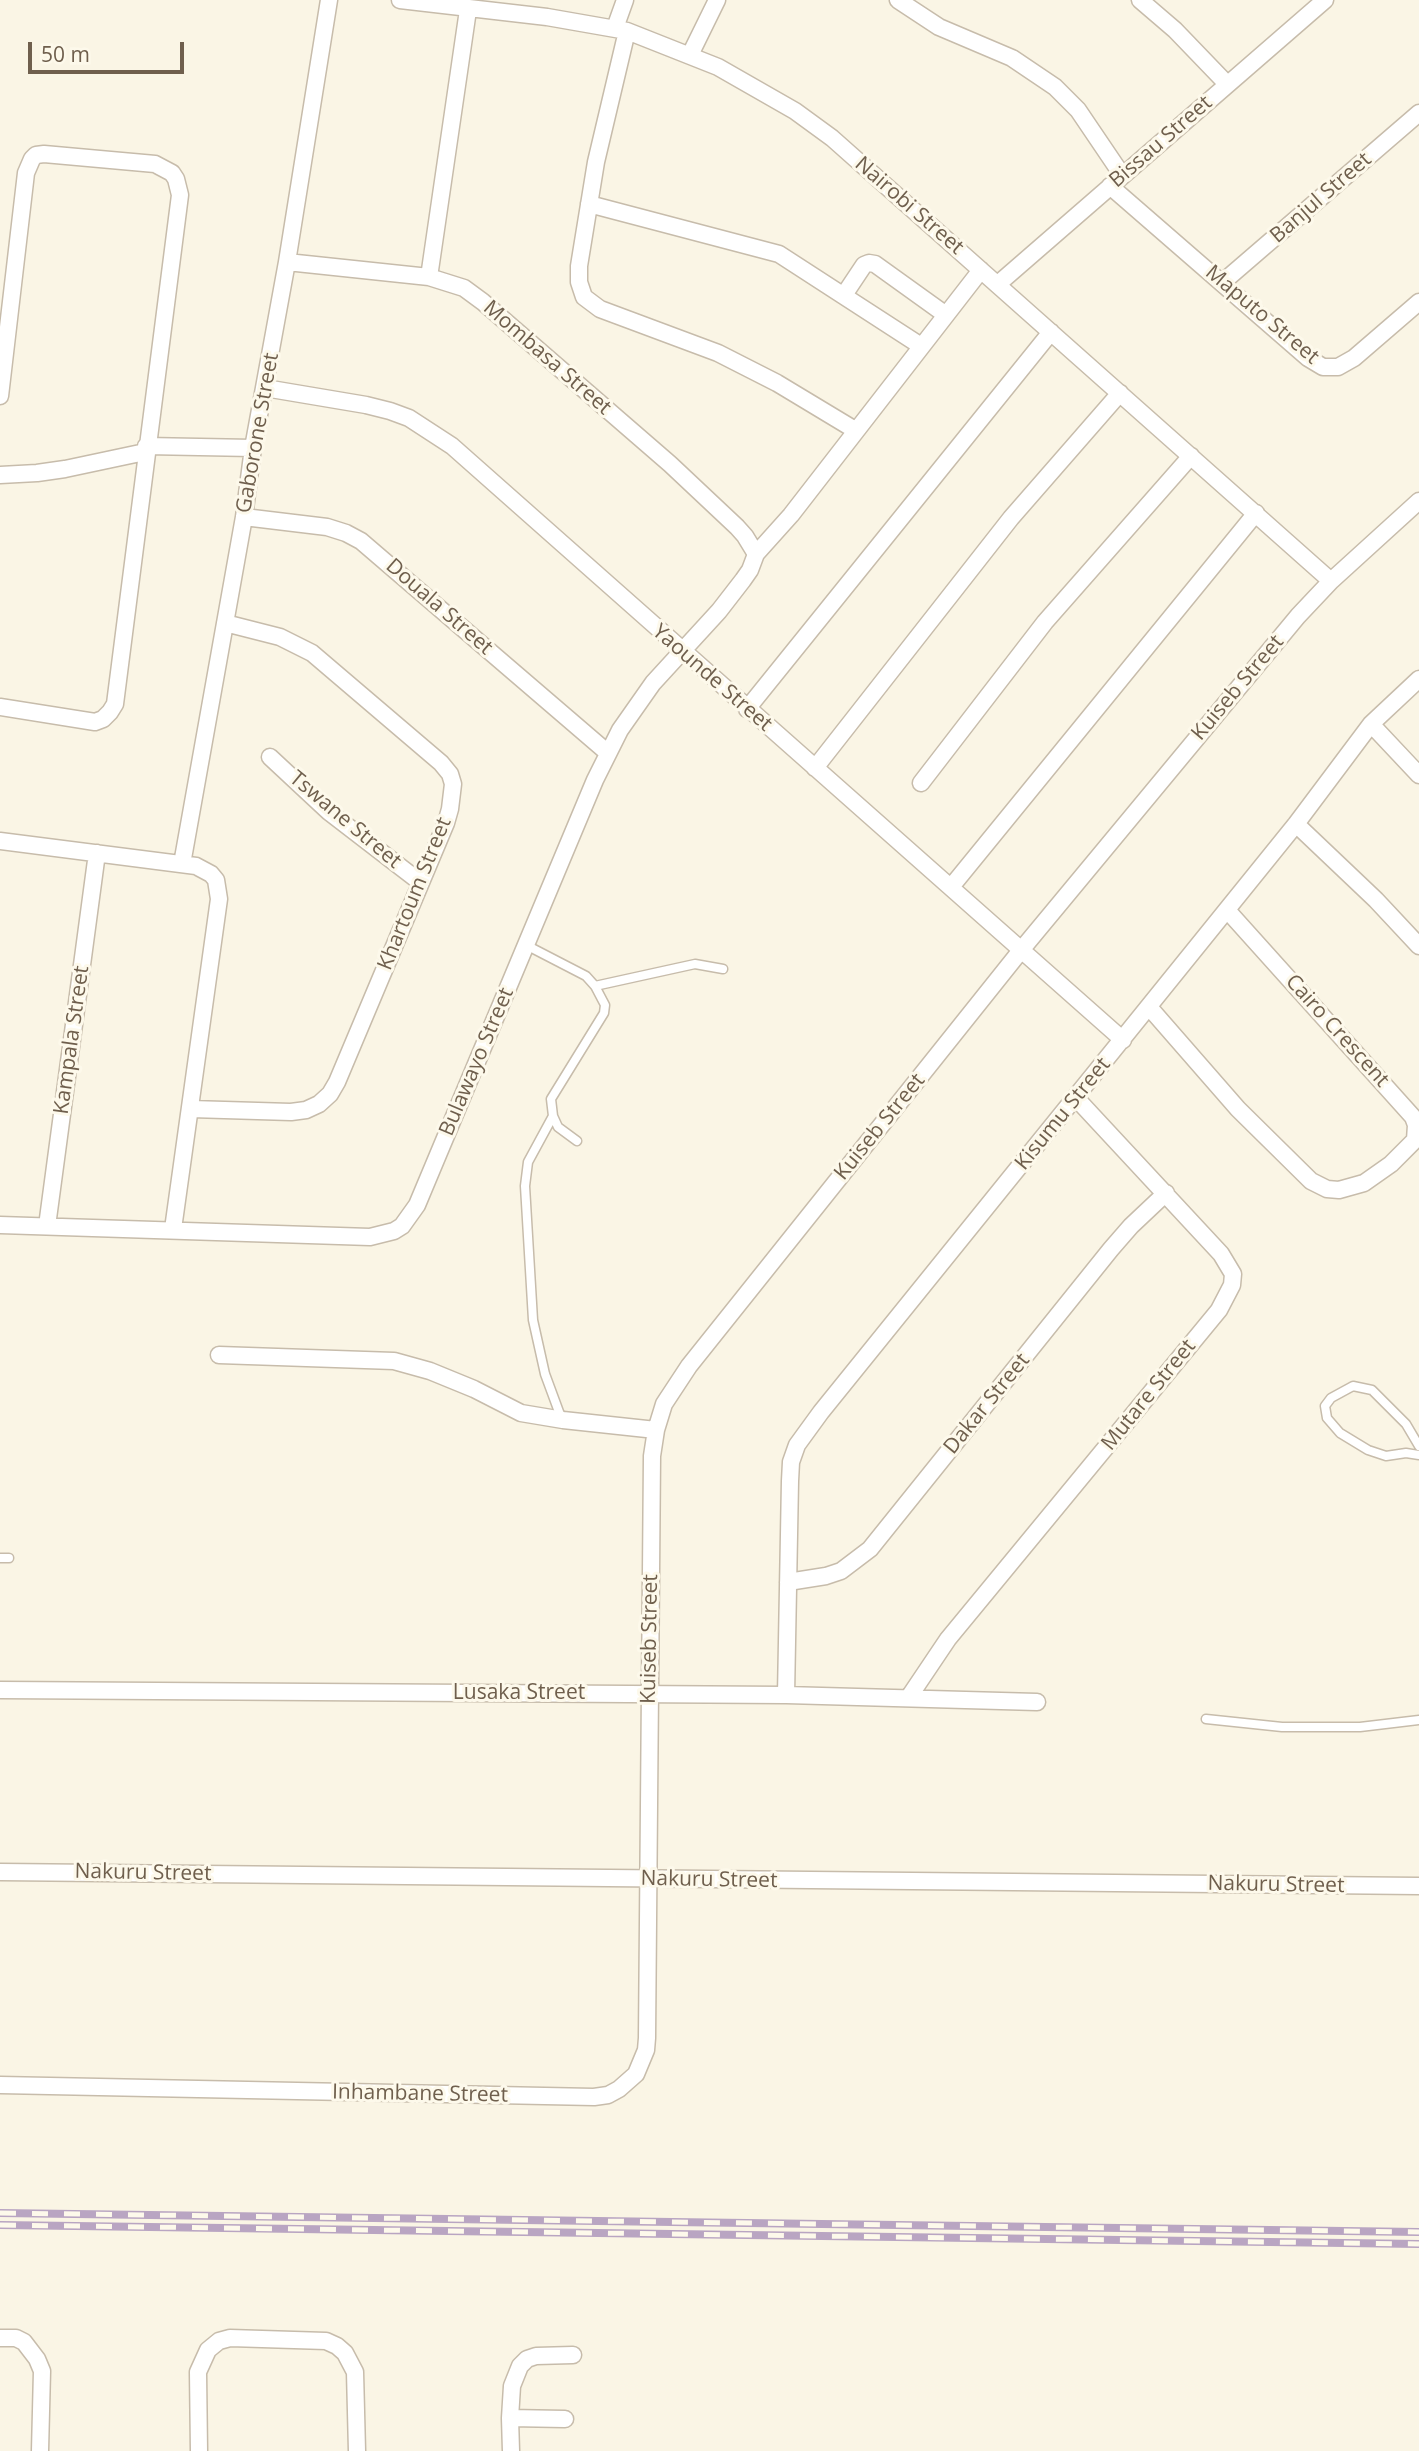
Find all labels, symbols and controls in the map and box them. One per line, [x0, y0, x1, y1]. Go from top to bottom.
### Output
scale bar [32, 28, 187, 72]
text: 50 m [41, 40, 90, 68]
street label: Bissau Street [1105, 91, 1217, 193]
street label: Banjul Street [1265, 147, 1377, 249]
street label: Nairobi Street [849, 152, 969, 260]
street label: Maputo Street [1200, 260, 1324, 370]
street label: Mombasa Street [478, 296, 616, 420]
street label: Gaborone Street [231, 351, 285, 515]
street label: Douala Street [380, 554, 498, 660]
street label: Yaounde Street [647, 619, 777, 737]
street label: Kuiseb Street [1187, 630, 1289, 746]
street label: Tswane Street [284, 766, 406, 874]
street label: Khartoum Street [373, 814, 457, 974]
street label: Kampala Street [49, 964, 95, 1116]
street label: Cairo Crescent [1280, 970, 1394, 1092]
street label: Bulawayo Street [434, 984, 520, 1140]
street label: Kisumu Street [1010, 1053, 1116, 1175]
street label: Kuiseb Street [829, 1069, 931, 1185]
street label: Mutare Street [1097, 1334, 1201, 1456]
street label: Dakar Street [939, 1349, 1035, 1459]
street label: Kuiseb Street [636, 1574, 664, 1704]
street label: Lusaka Street [453, 1680, 585, 1706]
street label: Nakuru Street [74, 1859, 212, 1887]
street label: Nakuru Street [640, 1866, 778, 1894]
street label: Nakuru Street [1207, 1871, 1345, 1899]
street label: Inhambane Street [332, 2080, 508, 2108]

